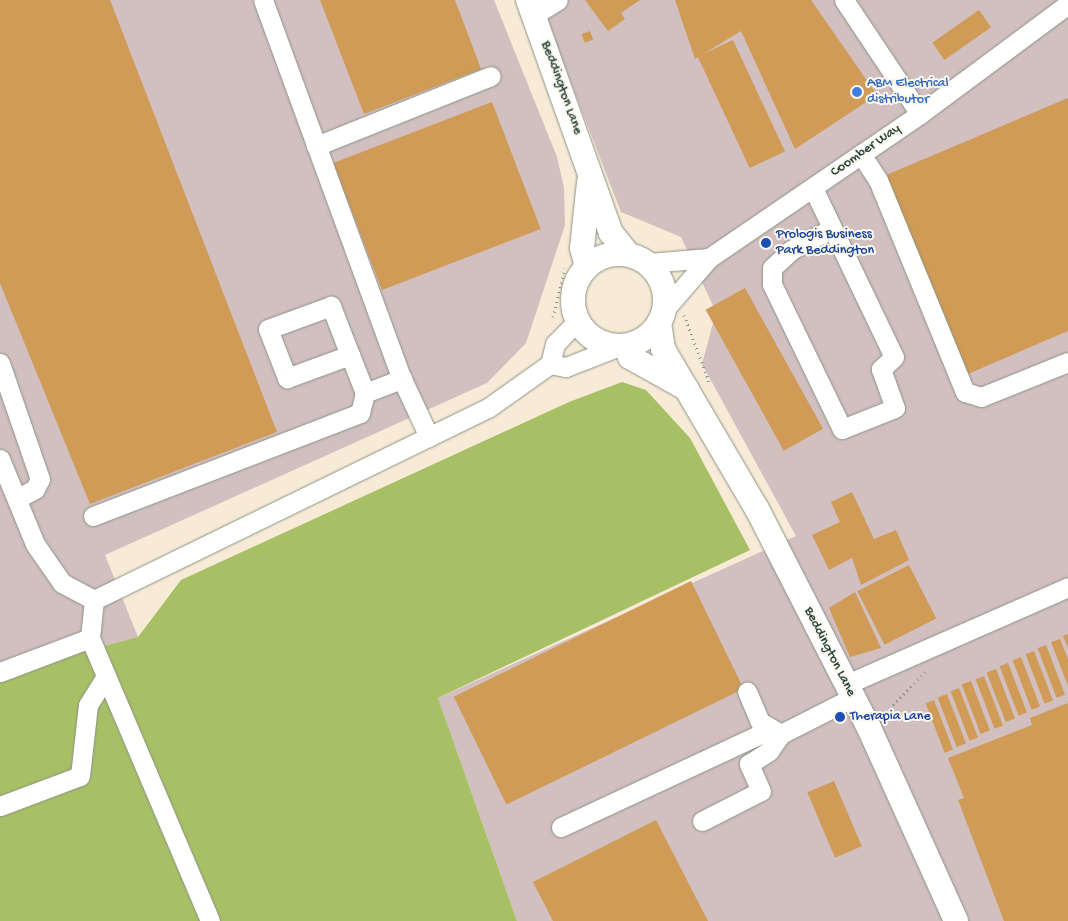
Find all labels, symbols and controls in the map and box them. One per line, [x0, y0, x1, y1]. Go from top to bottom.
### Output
street label: Beddington Lane [536, 39, 586, 137]
place label: ABM Electrical distributor [867, 76, 949, 108]
marker: ABM Electrical distributor [851, 86, 863, 98]
street label: Coomber Way [828, 121, 904, 181]
place label: Prologis Business Park Beddington [776, 227, 874, 260]
marker: Prologis Business Park Beddington [760, 237, 772, 249]
street label: Beddington Lane [799, 604, 859, 700]
place label: Therapia Lane [850, 709, 931, 725]
marker: Therapia Lane [834, 711, 846, 723]

